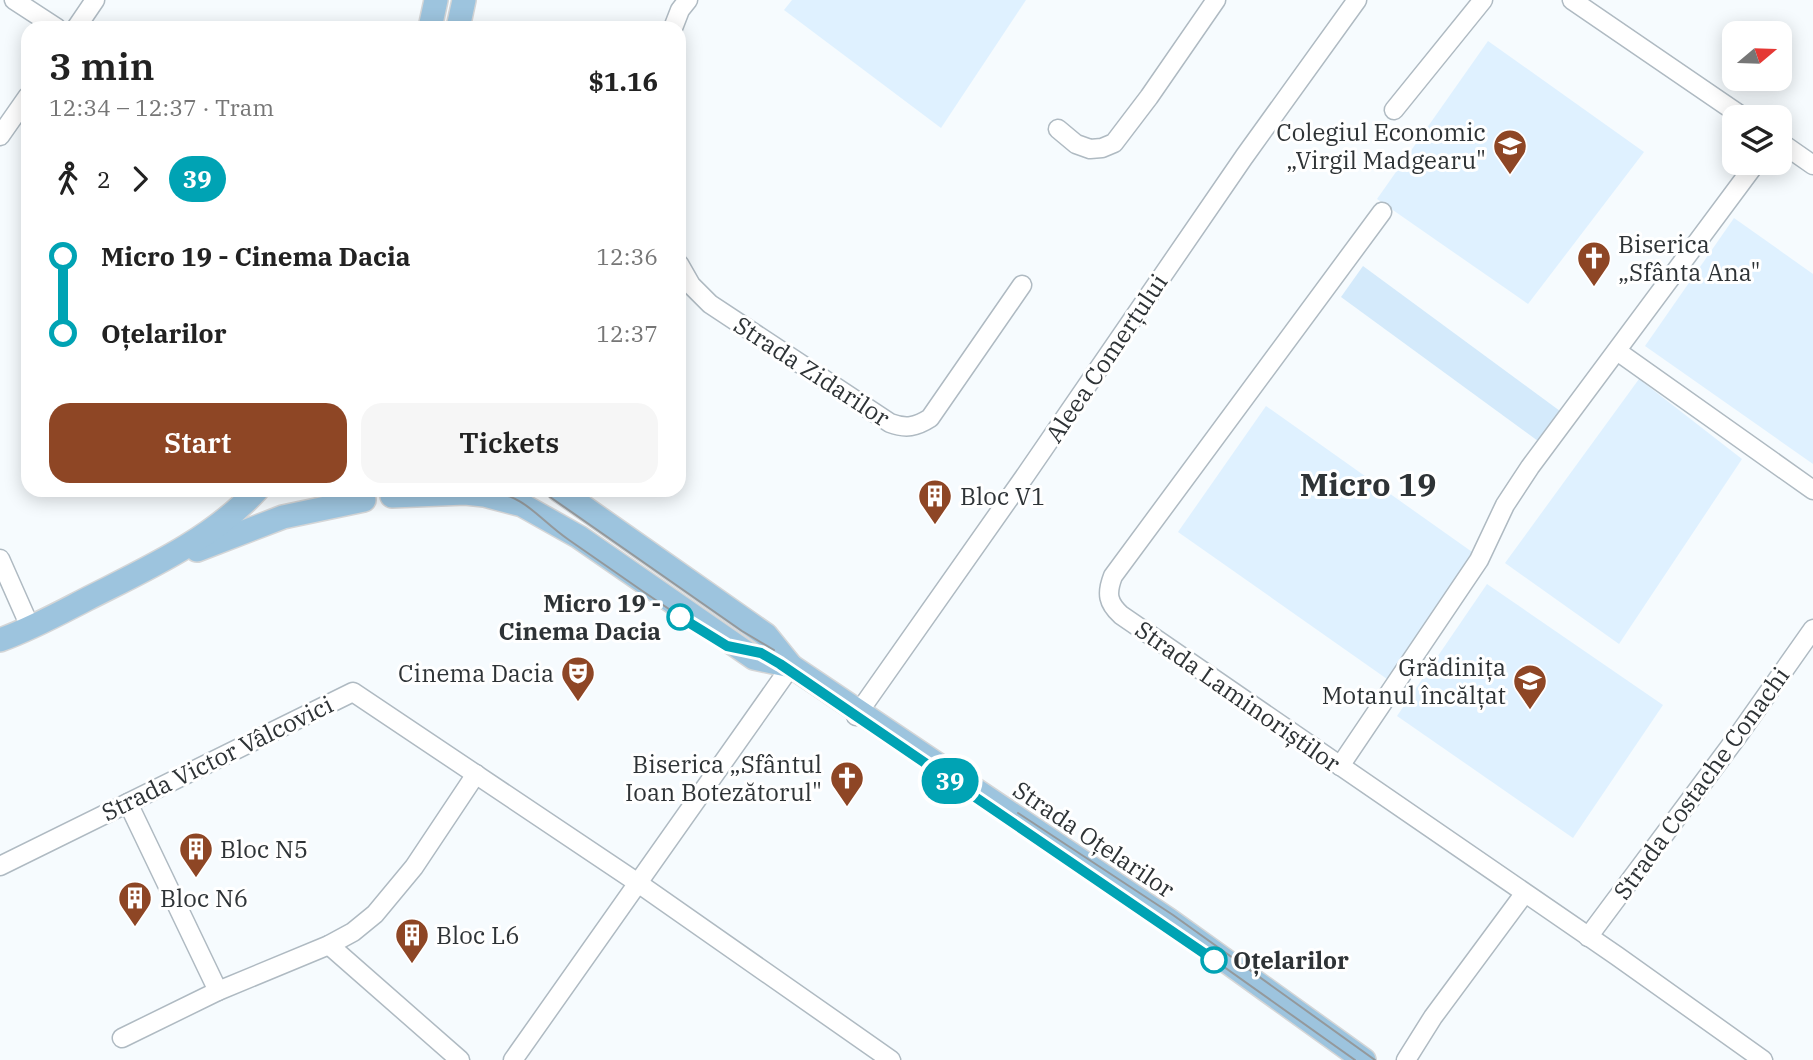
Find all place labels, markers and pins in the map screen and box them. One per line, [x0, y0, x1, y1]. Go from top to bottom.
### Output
place label: Colegiul Economic „Virgil Madgearu" [1276, 116, 1486, 176]
school or university icon: Colegiul Economic „Virgil Madgearu" [1491, 127, 1529, 176]
place label: Biserica „Sfânta Ana" [1618, 228, 1761, 288]
church icon: Biserica „Sfânta Ana" [1575, 239, 1613, 288]
building icon: Bloc V1 [916, 477, 954, 526]
place label: Bloc V1 [960, 480, 1045, 512]
place label: Micro 19 - Cinema Dacia [499, 587, 661, 647]
marker: Micro 19 - Cinema Dacia [667, 604, 693, 630]
place label: Grădinița Motanul încălțat [1322, 651, 1506, 711]
theatre icon: Cinema Dacia [559, 654, 597, 703]
place label: Cinema Dacia [398, 657, 554, 689]
school or university icon: Grădinița Motanul încălțat [1511, 662, 1549, 711]
place label: Biserica „Sfântul Ioan Botezătorul" [625, 748, 822, 808]
church icon: Biserica „Sfântul Ioan Botezătorul" [828, 759, 866, 808]
building icon: Bloc N5 [177, 830, 215, 879]
place label: Bloc N5 [220, 833, 308, 865]
building icon: Bloc N6 [116, 879, 154, 928]
place label: Bloc N6 [160, 882, 248, 914]
building icon: Bloc L6 [393, 916, 431, 965]
place label: Bloc L6 [436, 919, 520, 951]
place label: Oțelarilor [1233, 944, 1349, 977]
marker: Oțelarilor [1201, 947, 1227, 973]

